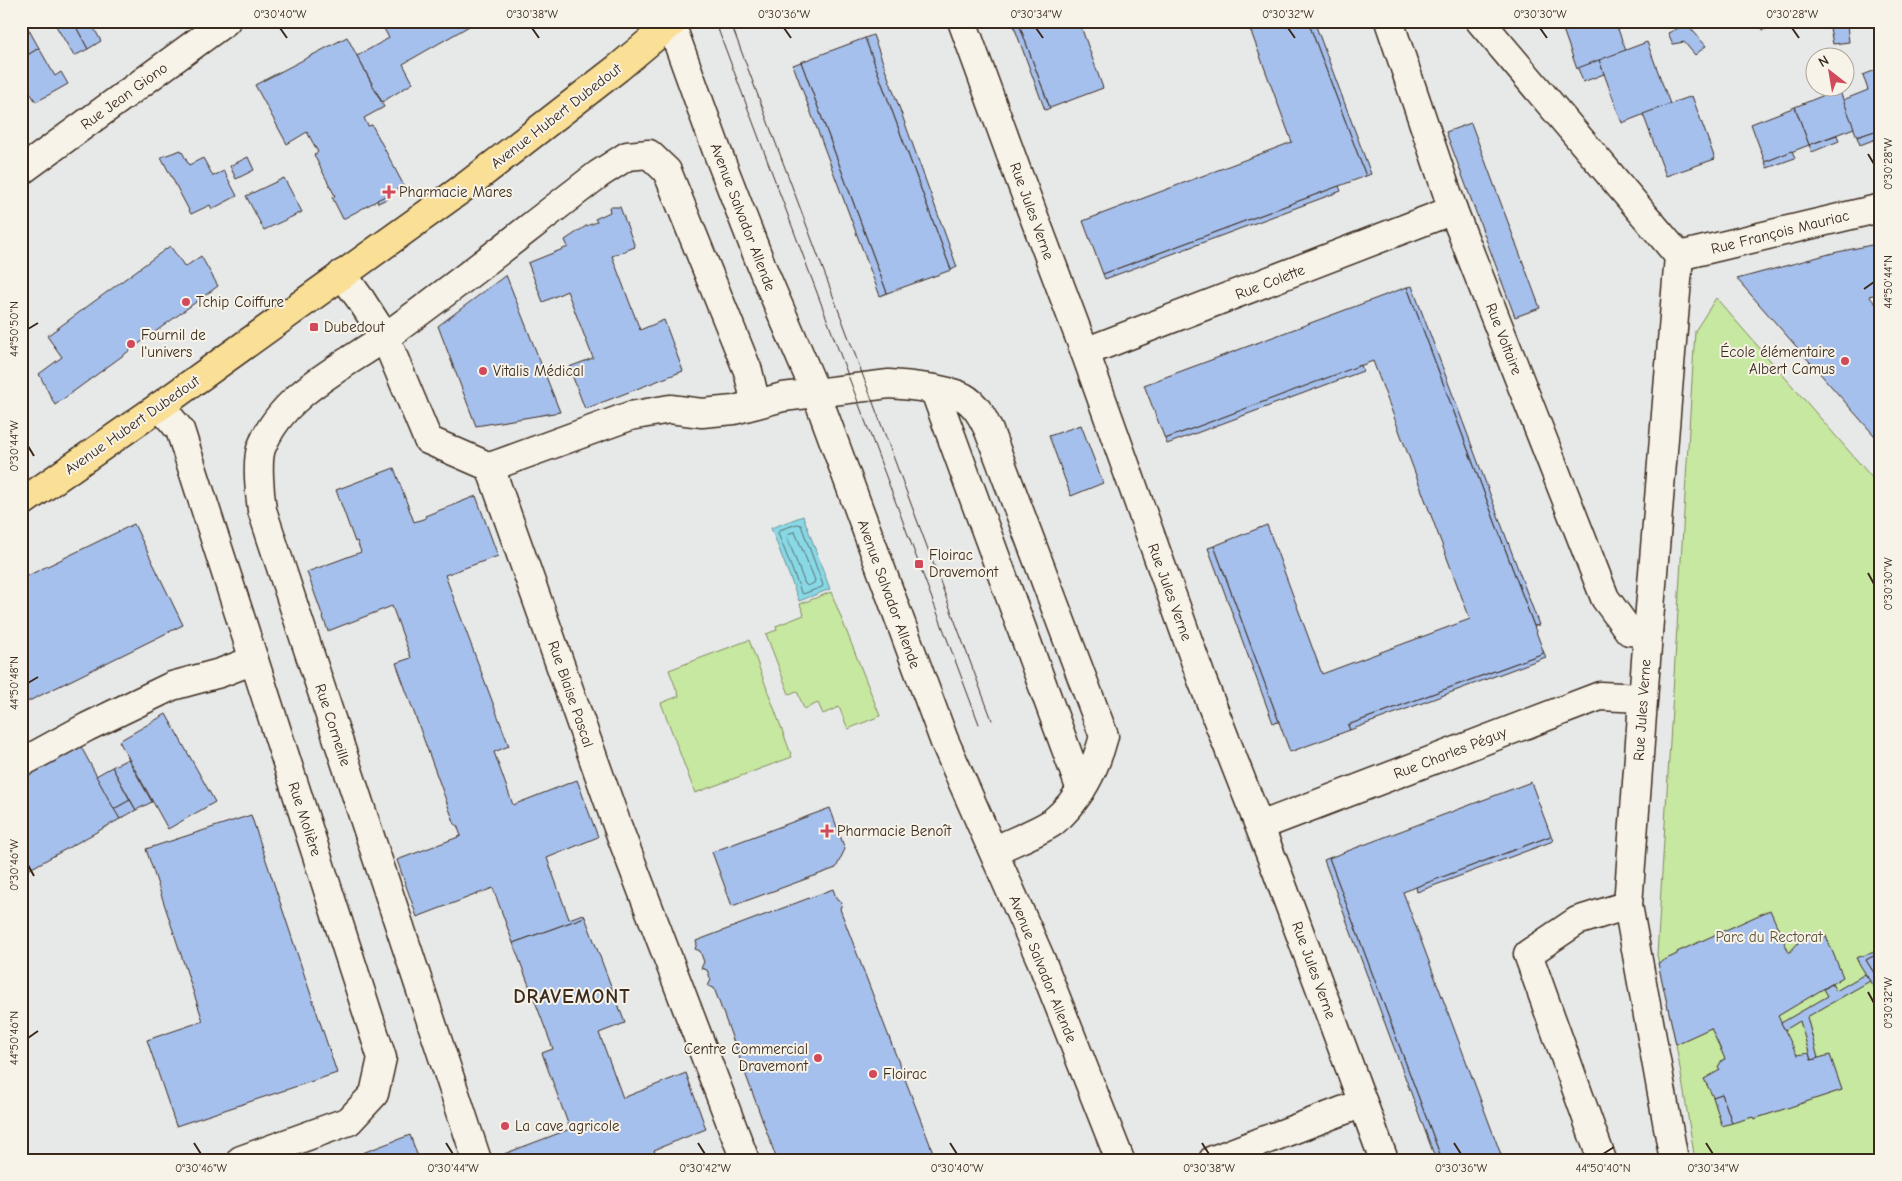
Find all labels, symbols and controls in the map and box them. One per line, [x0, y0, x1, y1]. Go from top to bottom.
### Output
text: 0°30'40"W [254, 7, 307, 21]
text: 0°30'38"W [506, 7, 559, 21]
text: 0°30'36"W [758, 7, 811, 21]
text: 0°30'34"W [1010, 7, 1062, 21]
text: 0°30'32"W [1262, 7, 1315, 21]
text: 0°30'30"W [1513, 7, 1567, 21]
text: 0°30'28"W [1766, 7, 1819, 21]
north arrow [1804, 48, 1854, 98]
text: N [1815, 52, 1832, 71]
street label: Rue Jean Giono [77, 58, 171, 134]
street label: Avenue Hubert Dubedout [487, 59, 625, 172]
text: 0°30'28"W [1881, 137, 1895, 190]
street label: Avenue Salvador Allende [706, 140, 780, 294]
street label: Rue Jules Verne [1006, 160, 1058, 263]
place label: Pharmacie Mares [399, 183, 512, 201]
marker: Pharmacie Mares [383, 186, 395, 198]
street label: Rue François Mauriac [1709, 206, 1851, 258]
text: 44°50'44"N [1881, 255, 1895, 309]
street label: Rue Colette [1233, 260, 1308, 303]
place label: Tchip Coiffure [196, 293, 285, 311]
marker: Tchip Coiffure [180, 296, 192, 308]
street label: Rue Voltaire [1482, 300, 1526, 378]
text: 44°50'50"N [7, 301, 21, 357]
place label: Dubedout [324, 318, 385, 336]
marker: Dubedout [308, 321, 320, 333]
place label: Fournil de l'univers [141, 326, 206, 361]
marker: Fournil de l'univers [125, 338, 137, 350]
place label: École élémentaire Albert Camus [1720, 342, 1835, 378]
marker: École élémentaire Albert Camus [1839, 355, 1851, 367]
place label: Vitalis Médical [493, 362, 584, 380]
marker: Vitalis Médical [477, 365, 489, 377]
street label: Avenue Hubert Dubedout [61, 371, 203, 478]
text: 0°30'44"W [7, 420, 21, 472]
street label: Avenue Salvador Allende [854, 517, 924, 671]
street label: Rue Jules Verne [1144, 541, 1196, 644]
place label: Floirac Dravemont [929, 546, 999, 581]
text: 0°30'30"W [1881, 557, 1895, 611]
marker: Floirac Dravemont [913, 558, 925, 570]
street label: Rue Blaise Pascal [544, 638, 598, 750]
text: 44°50'48"N [7, 656, 21, 710]
street label: Rue Jules Verne [1629, 658, 1655, 762]
street label: Rue Corneille [311, 682, 355, 769]
street label: Rue Charles Péguy [1391, 723, 1509, 783]
street label: Rue Molière [285, 780, 326, 859]
place label: Pharmacie Benoît [837, 822, 952, 840]
marker: Pharmacie Benoît [821, 825, 833, 837]
text: 0°30'46"W [7, 838, 21, 891]
street label: Avenue Salvador Allende [1005, 893, 1081, 1046]
street label: Rue Jules Verne [1288, 919, 1340, 1022]
park label: Parc du Rectorat [1716, 928, 1823, 946]
text: 0°30'32"W [1881, 976, 1895, 1029]
district label: DRAVEMONT [513, 985, 631, 1008]
text: 44°50'46"N [7, 1011, 21, 1065]
place label: Centre Commercial Dravemont [684, 1040, 809, 1075]
marker: Centre Commercial Dravemont [812, 1052, 824, 1064]
place label: Floirac [883, 1065, 927, 1083]
marker: Floirac [867, 1068, 879, 1080]
place label: La cave agricole [515, 1117, 620, 1135]
marker: La cave agricole [499, 1120, 511, 1132]
text: 0°30'46"W [175, 1161, 228, 1175]
text: 0°30'44"W [427, 1161, 479, 1175]
text: 0°30'42"W [679, 1161, 731, 1175]
text: 0°30'40"W [931, 1161, 984, 1175]
text: 0°30'38"W [1183, 1161, 1236, 1175]
text: 0°30'36"W [1435, 1161, 1488, 1175]
text: 44°50'40"N [1575, 1161, 1631, 1175]
text: 0°30'34"W [1687, 1161, 1739, 1175]

